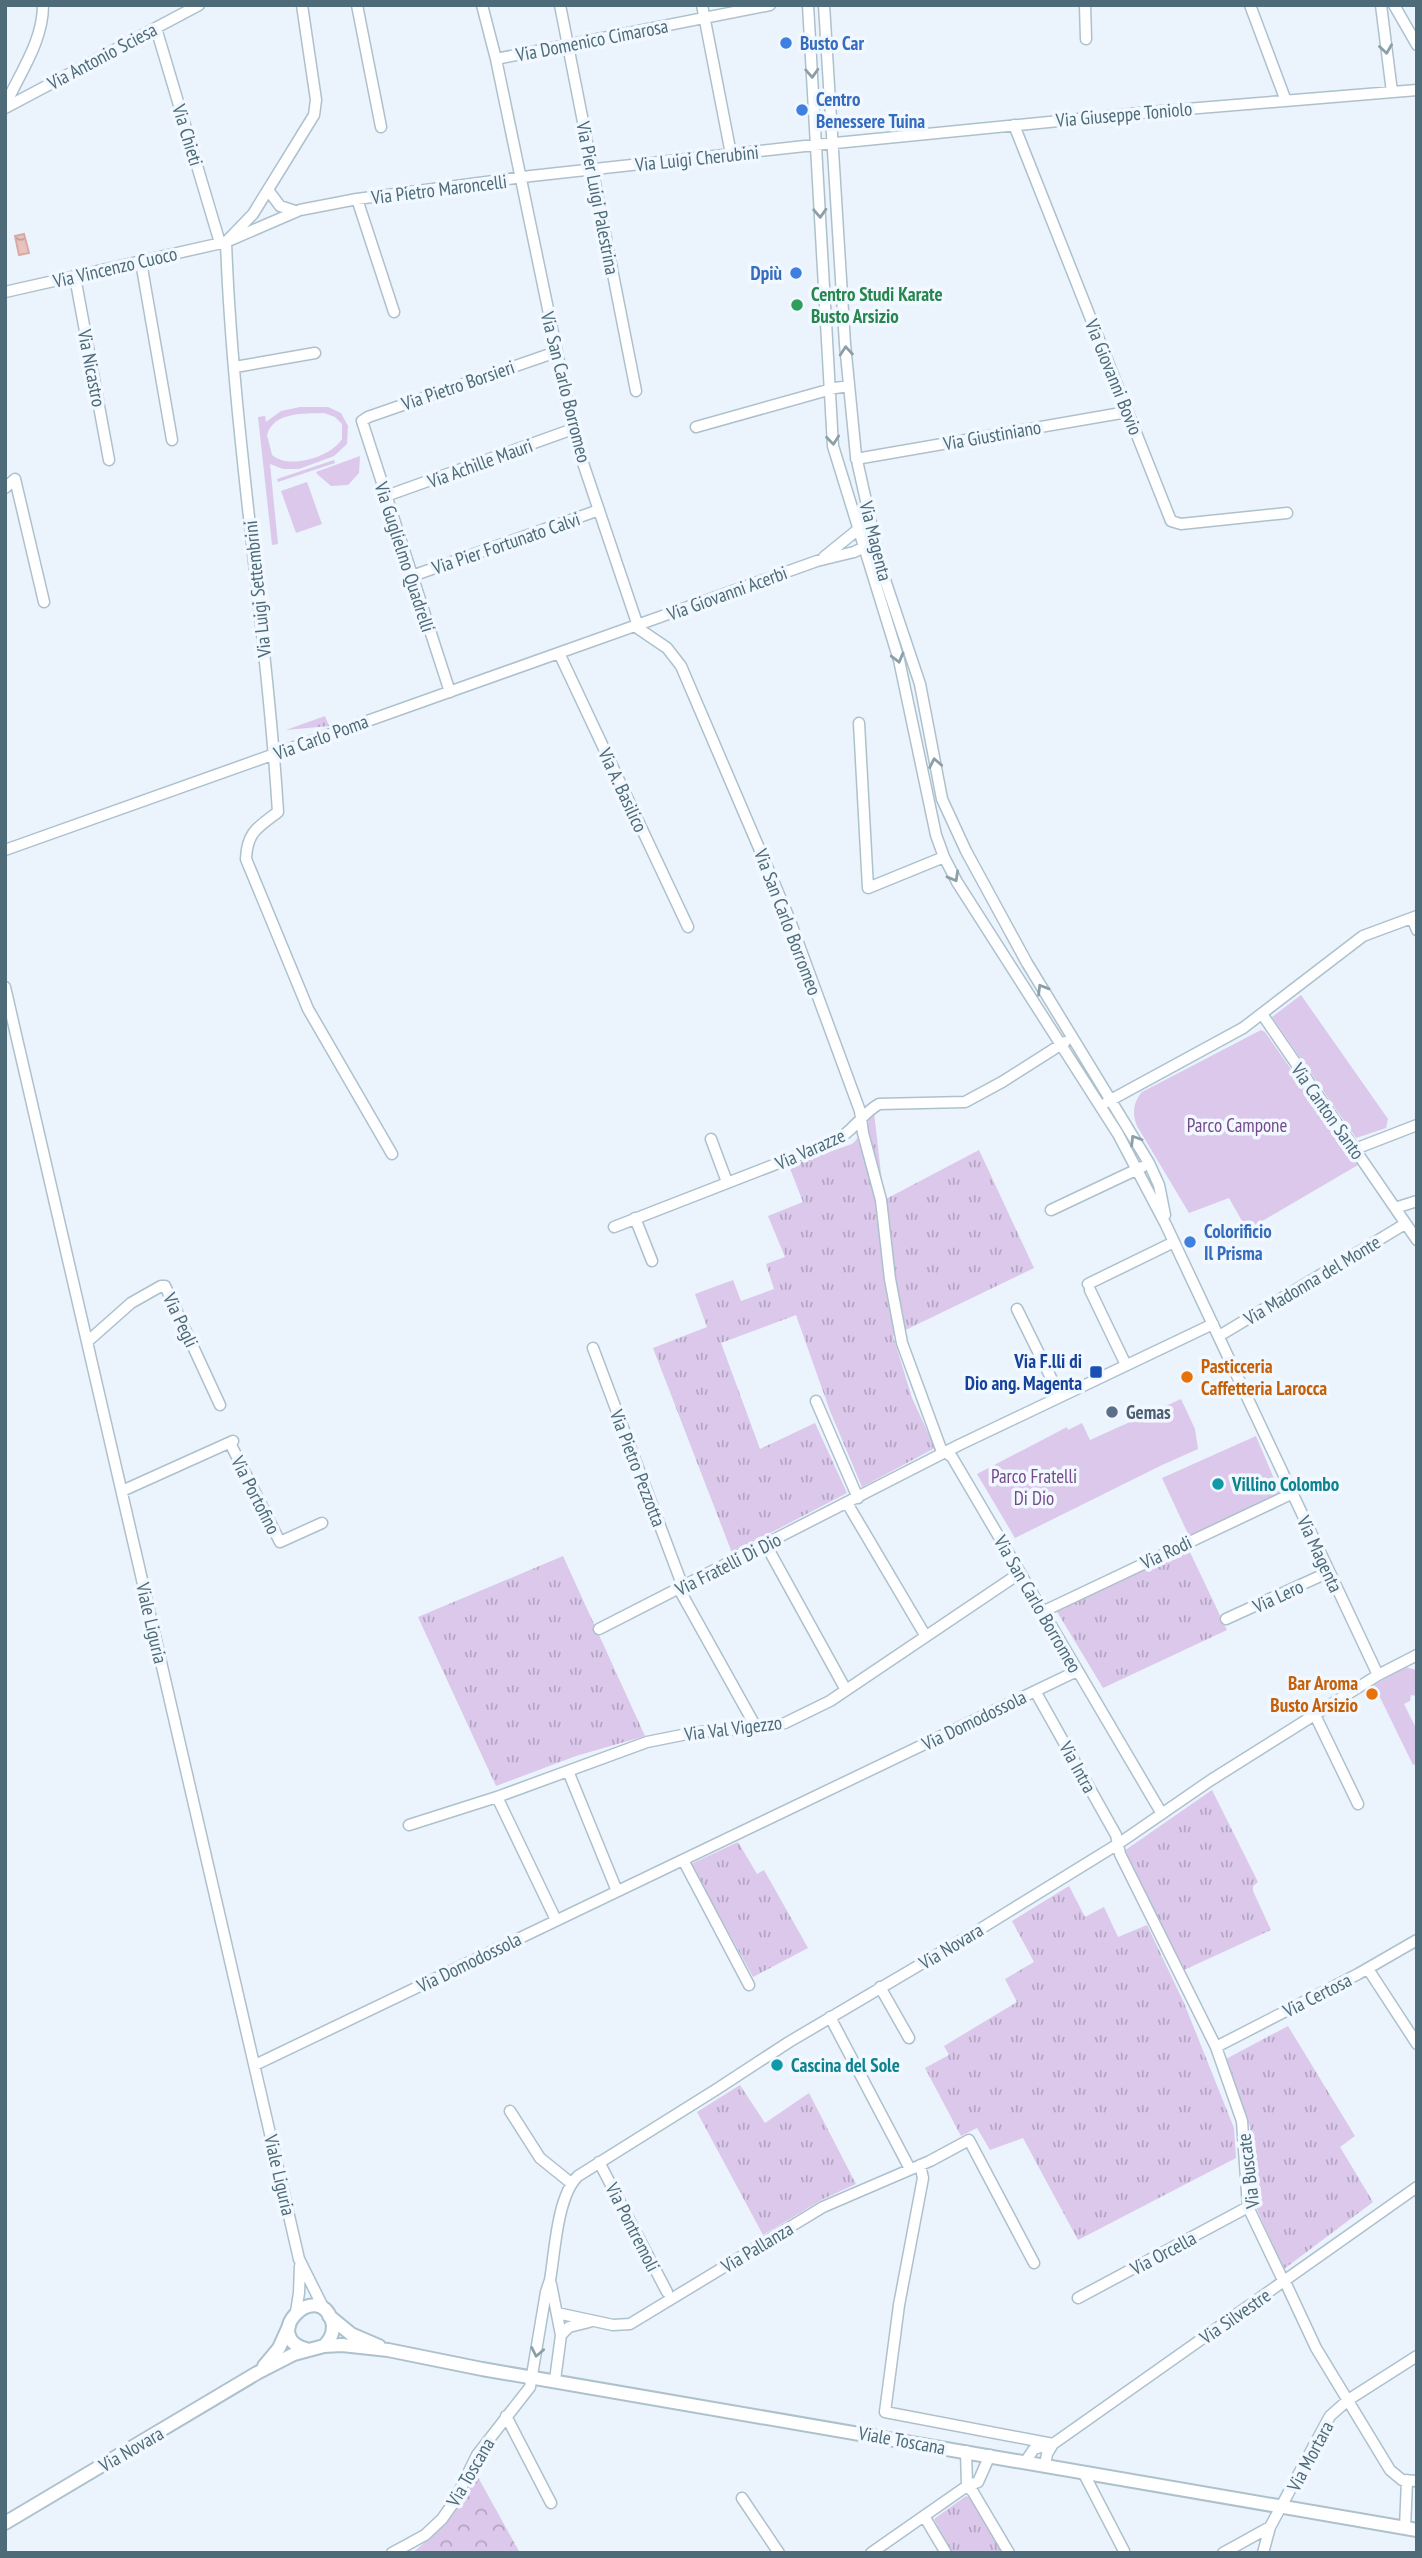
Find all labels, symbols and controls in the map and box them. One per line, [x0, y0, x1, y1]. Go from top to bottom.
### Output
street label: Via Domenico Cimarosa [513, 13, 670, 67]
street label: Via Antonio Sciesa [42, 17, 161, 95]
place label: Busto Car [800, 31, 864, 55]
marker: Busto Car [778, 35, 794, 51]
one-way arrow [1379, 43, 1394, 55]
one-way arrow [804, 68, 819, 79]
place label: Centro Benessere Tuina [816, 87, 925, 133]
street label: Via Giuseppe Toniolo [1054, 96, 1193, 132]
street label: Via Chieti [167, 100, 209, 169]
marker: Centro Benessere Tuina [794, 102, 810, 118]
street label: Via Pier Luigi Palestrina [571, 118, 625, 277]
street label: Via Luigi Cherubini [633, 140, 760, 177]
street label: Via Pietro Maroncelli [369, 169, 508, 209]
one-way arrow [812, 208, 827, 219]
street label: Via Vincenzo Cuoco [50, 241, 179, 293]
place label: Dpiù [751, 261, 782, 285]
marker: Dpiù [788, 265, 804, 281]
place label: Centro Studi Karate Busto Arsizio [811, 282, 943, 328]
marker: Centro Studi Karate Busto Arsizio [789, 297, 805, 313]
street label: Via San Carlo Borromeo [535, 308, 596, 465]
street label: Via Giovanni Bovio [1080, 315, 1148, 438]
street label: Via Nicastro [73, 326, 111, 409]
one-way arrow [839, 345, 854, 356]
street label: Via Pietro Borsieri [397, 354, 518, 416]
street label: Via Giustiniano [940, 415, 1043, 456]
street label: Via Achille Mauri [423, 433, 536, 493]
one-way arrow [825, 435, 840, 446]
street label: Via Guglielmo Quadrelli [369, 478, 441, 635]
street label: Via Magenta [854, 498, 897, 583]
street label: Via Pier Fortunato Calvi [428, 506, 583, 580]
street label: Via Luigi Settembrini [238, 519, 276, 660]
street label: Via Giovanni Acerbi [663, 560, 790, 626]
one-way arrow [890, 652, 904, 664]
street label: Via Carlo Poma [270, 709, 371, 765]
street label: Via A. Basilico [593, 743, 653, 836]
one-way arrow [929, 757, 944, 769]
street label: Via San Carlo Borromeo [749, 845, 827, 998]
one-way arrow [946, 870, 959, 883]
one-way arrow [1038, 984, 1051, 997]
street label: Via Canton Santo [1285, 1057, 1370, 1164]
park label: Parco Campone [1187, 1113, 1287, 1137]
street label: Via Varazze [770, 1123, 849, 1175]
one-way arrow [1130, 1134, 1143, 1147]
place label: Colorificio Il Prisma [1204, 1219, 1272, 1265]
street label: Via Madonna del Monte [1238, 1230, 1385, 1331]
marker: Colorificio Il Prisma [1182, 1234, 1198, 1250]
street label: Via Pegli [158, 1288, 204, 1351]
place label: Via F.lli di Dio ang. Magenta [965, 1349, 1082, 1395]
place label: Pasticceria Caffetteria Larocca [1201, 1354, 1327, 1400]
marker: Via F.lli di Dio ang. Magenta [1088, 1364, 1104, 1380]
marker: Pasticceria Caffetteria Larocca [1179, 1369, 1195, 1385]
place label: Gemas [1126, 1400, 1171, 1424]
marker: Gemas [1104, 1404, 1120, 1420]
street label: Via Pietro Pezzotta [604, 1405, 671, 1530]
street label: Via Portofino [226, 1451, 286, 1538]
park label: Parco Fratelli Di Dio [991, 1464, 1077, 1510]
place label: Villino Colombo [1231, 1472, 1339, 1496]
marker: Villino Colombo [1210, 1476, 1226, 1492]
street label: Via Magenta [1291, 1511, 1348, 1596]
street label: Via Fratelli Di Dio [670, 1527, 785, 1601]
street label: Via San Carlo Borromeo [988, 1530, 1087, 1677]
street label: Via Rodi [1136, 1530, 1195, 1575]
street label: Via Lero [1248, 1574, 1307, 1618]
street label: Viale Liguria [131, 1579, 173, 1666]
place label: Bar Aroma Busto Arsizio [1270, 1671, 1358, 1717]
street label: Via Domodossola [917, 1684, 1030, 1756]
marker: Bar Aroma Busto Arsizio [1364, 1686, 1380, 1702]
street label: Via Val Vigezzo [682, 1710, 783, 1746]
street label: Via Intra [1054, 1736, 1102, 1797]
street label: Via Novara [914, 1918, 987, 1975]
street label: Via Domodossola [412, 1926, 525, 1998]
street label: Via Certosa [1278, 1968, 1355, 2023]
place label: Cascina del Sole [791, 2053, 900, 2077]
marker: Cascina del Sole [769, 2057, 785, 2073]
street label: Viale Liguria [259, 2131, 301, 2218]
street label: Via Buscate [1231, 2132, 1265, 2211]
street label: Via Pontremoli [600, 2178, 666, 2275]
street label: Via Pallanza [716, 2216, 797, 2278]
street label: Via Orcella [1125, 2226, 1200, 2281]
street label: Via Silvestre [1194, 2283, 1275, 2350]
one-way arrow [530, 2346, 545, 2358]
street label: Via Mortara [1281, 2417, 1338, 2496]
street label: Viale Toscana [856, 2420, 947, 2459]
street label: Via Novara [94, 2421, 168, 2478]
street label: Via Toscana [440, 2433, 499, 2512]

